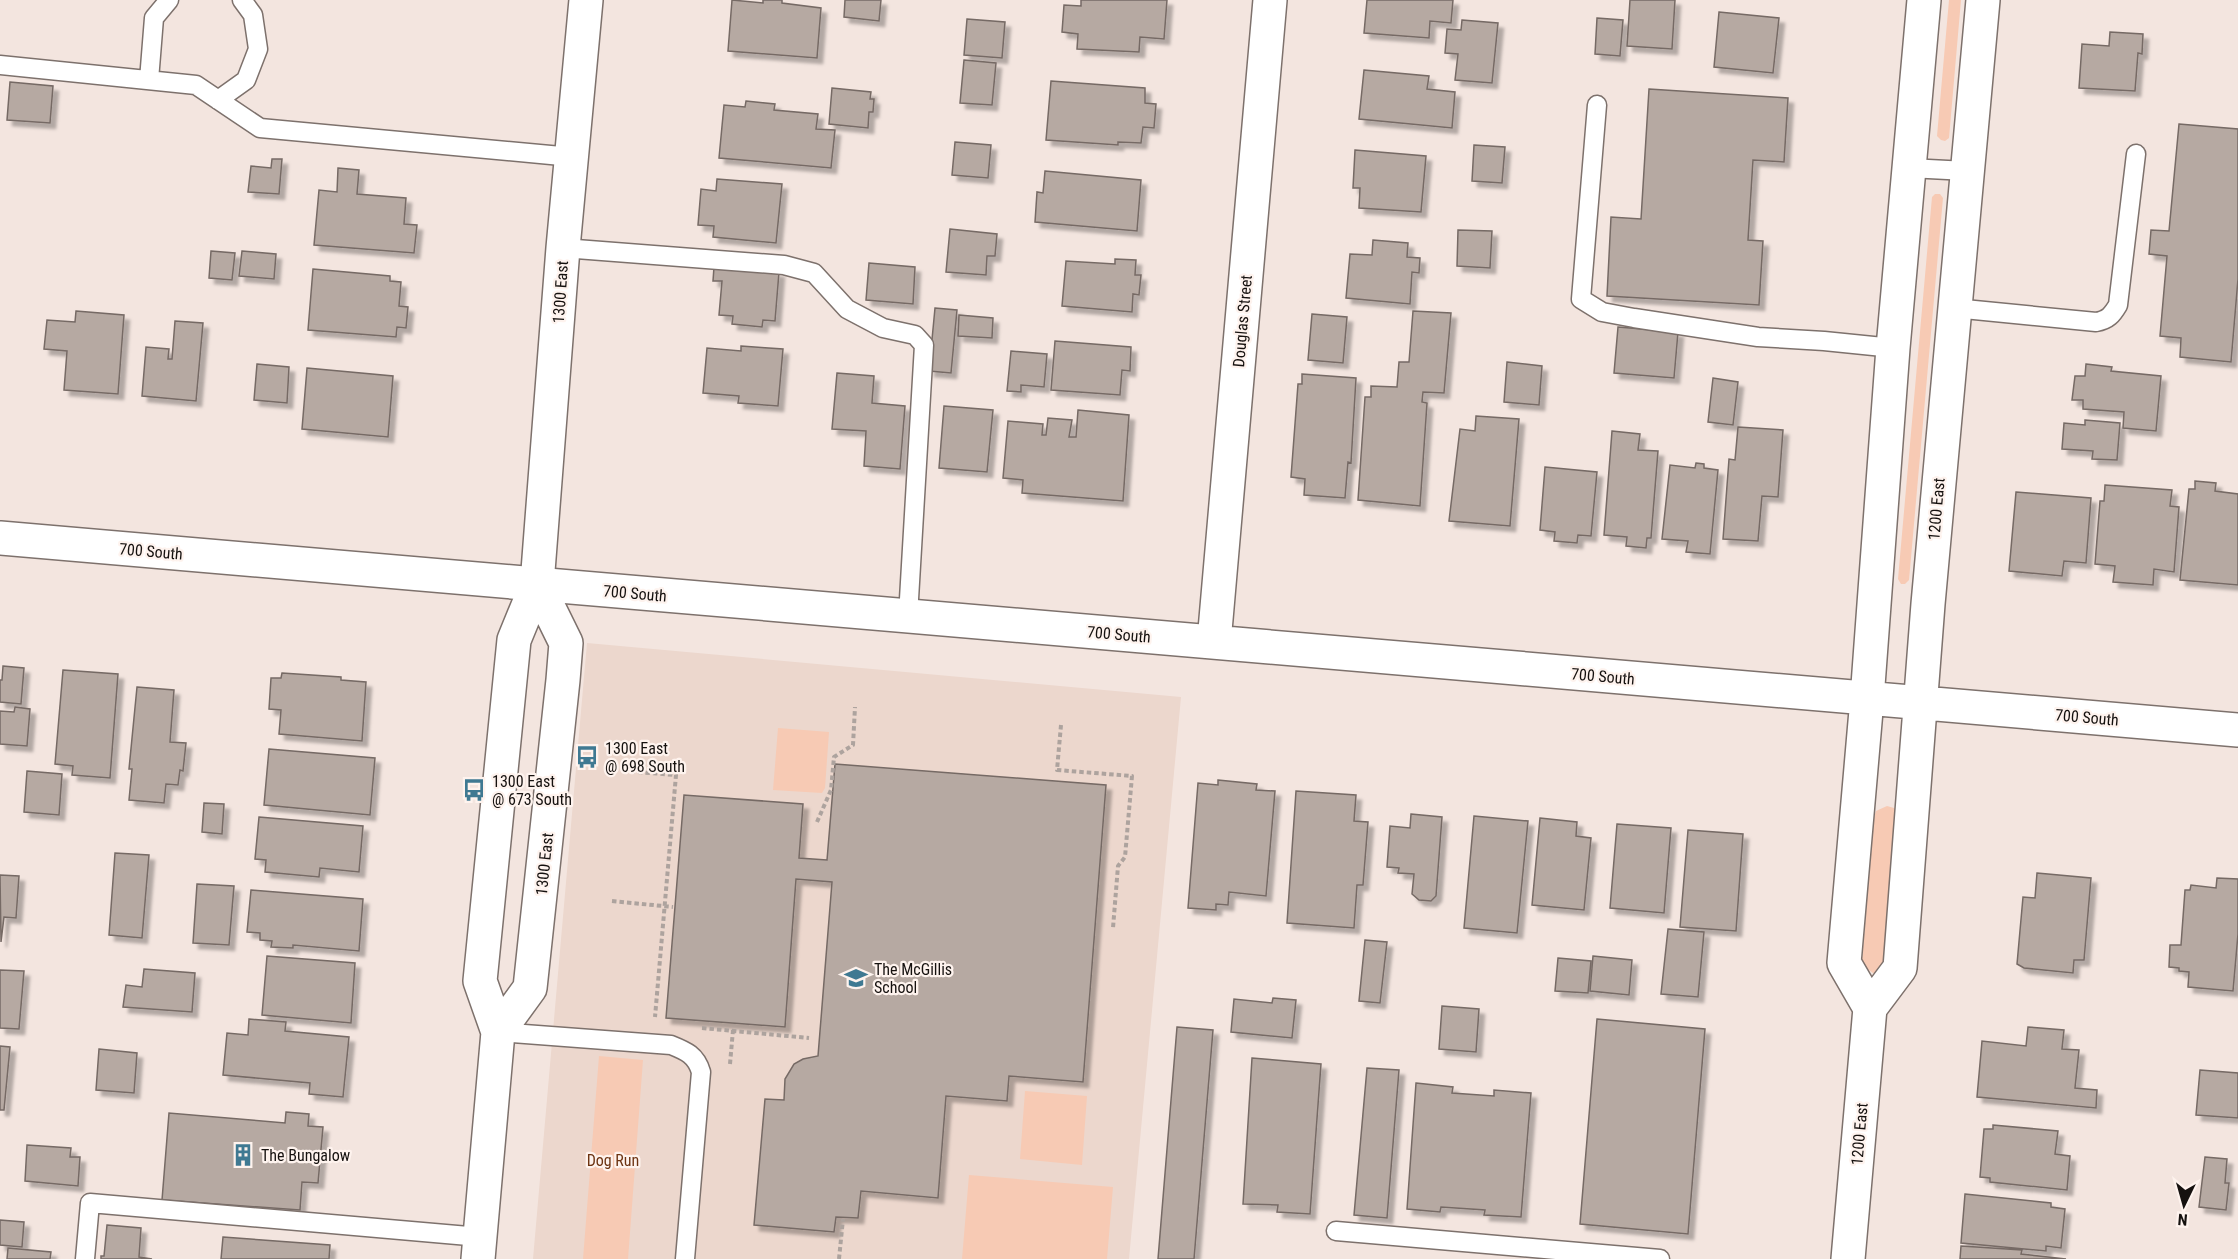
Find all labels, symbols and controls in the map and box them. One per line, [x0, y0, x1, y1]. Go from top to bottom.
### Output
street label: 1300 East [549, 260, 572, 324]
street label: Douglas Street [1229, 274, 1256, 368]
street label: 1200 East [1924, 477, 1949, 541]
street label: 700 South [118, 539, 184, 564]
street label: 700 South [602, 581, 668, 606]
street label: 700 South [1086, 622, 1152, 647]
street label: 700 South [1570, 664, 1636, 689]
street label: 700 South [2054, 705, 2120, 730]
place label: 1300 East @ 698 South [605, 739, 685, 776]
bus stop icon: 1300 East @ 698 South [574, 744, 600, 770]
place label: 1300 East @ 673 South [492, 772, 572, 809]
bus stop icon: 1300 East @ 673 South [461, 777, 487, 803]
street label: 1300 East [532, 832, 557, 896]
place label: The McGillis School [874, 960, 952, 997]
school or university icon: The McGillis School [843, 965, 869, 991]
street label: 1200 East [1847, 1102, 1872, 1166]
building icon: The Bungalow [230, 1142, 256, 1168]
place label: The Bungalow [261, 1146, 350, 1165]
park label: Dog Run [587, 1151, 639, 1170]
north arrow [2154, 1175, 2214, 1235]
text: N [2177, 1210, 2188, 1229]

